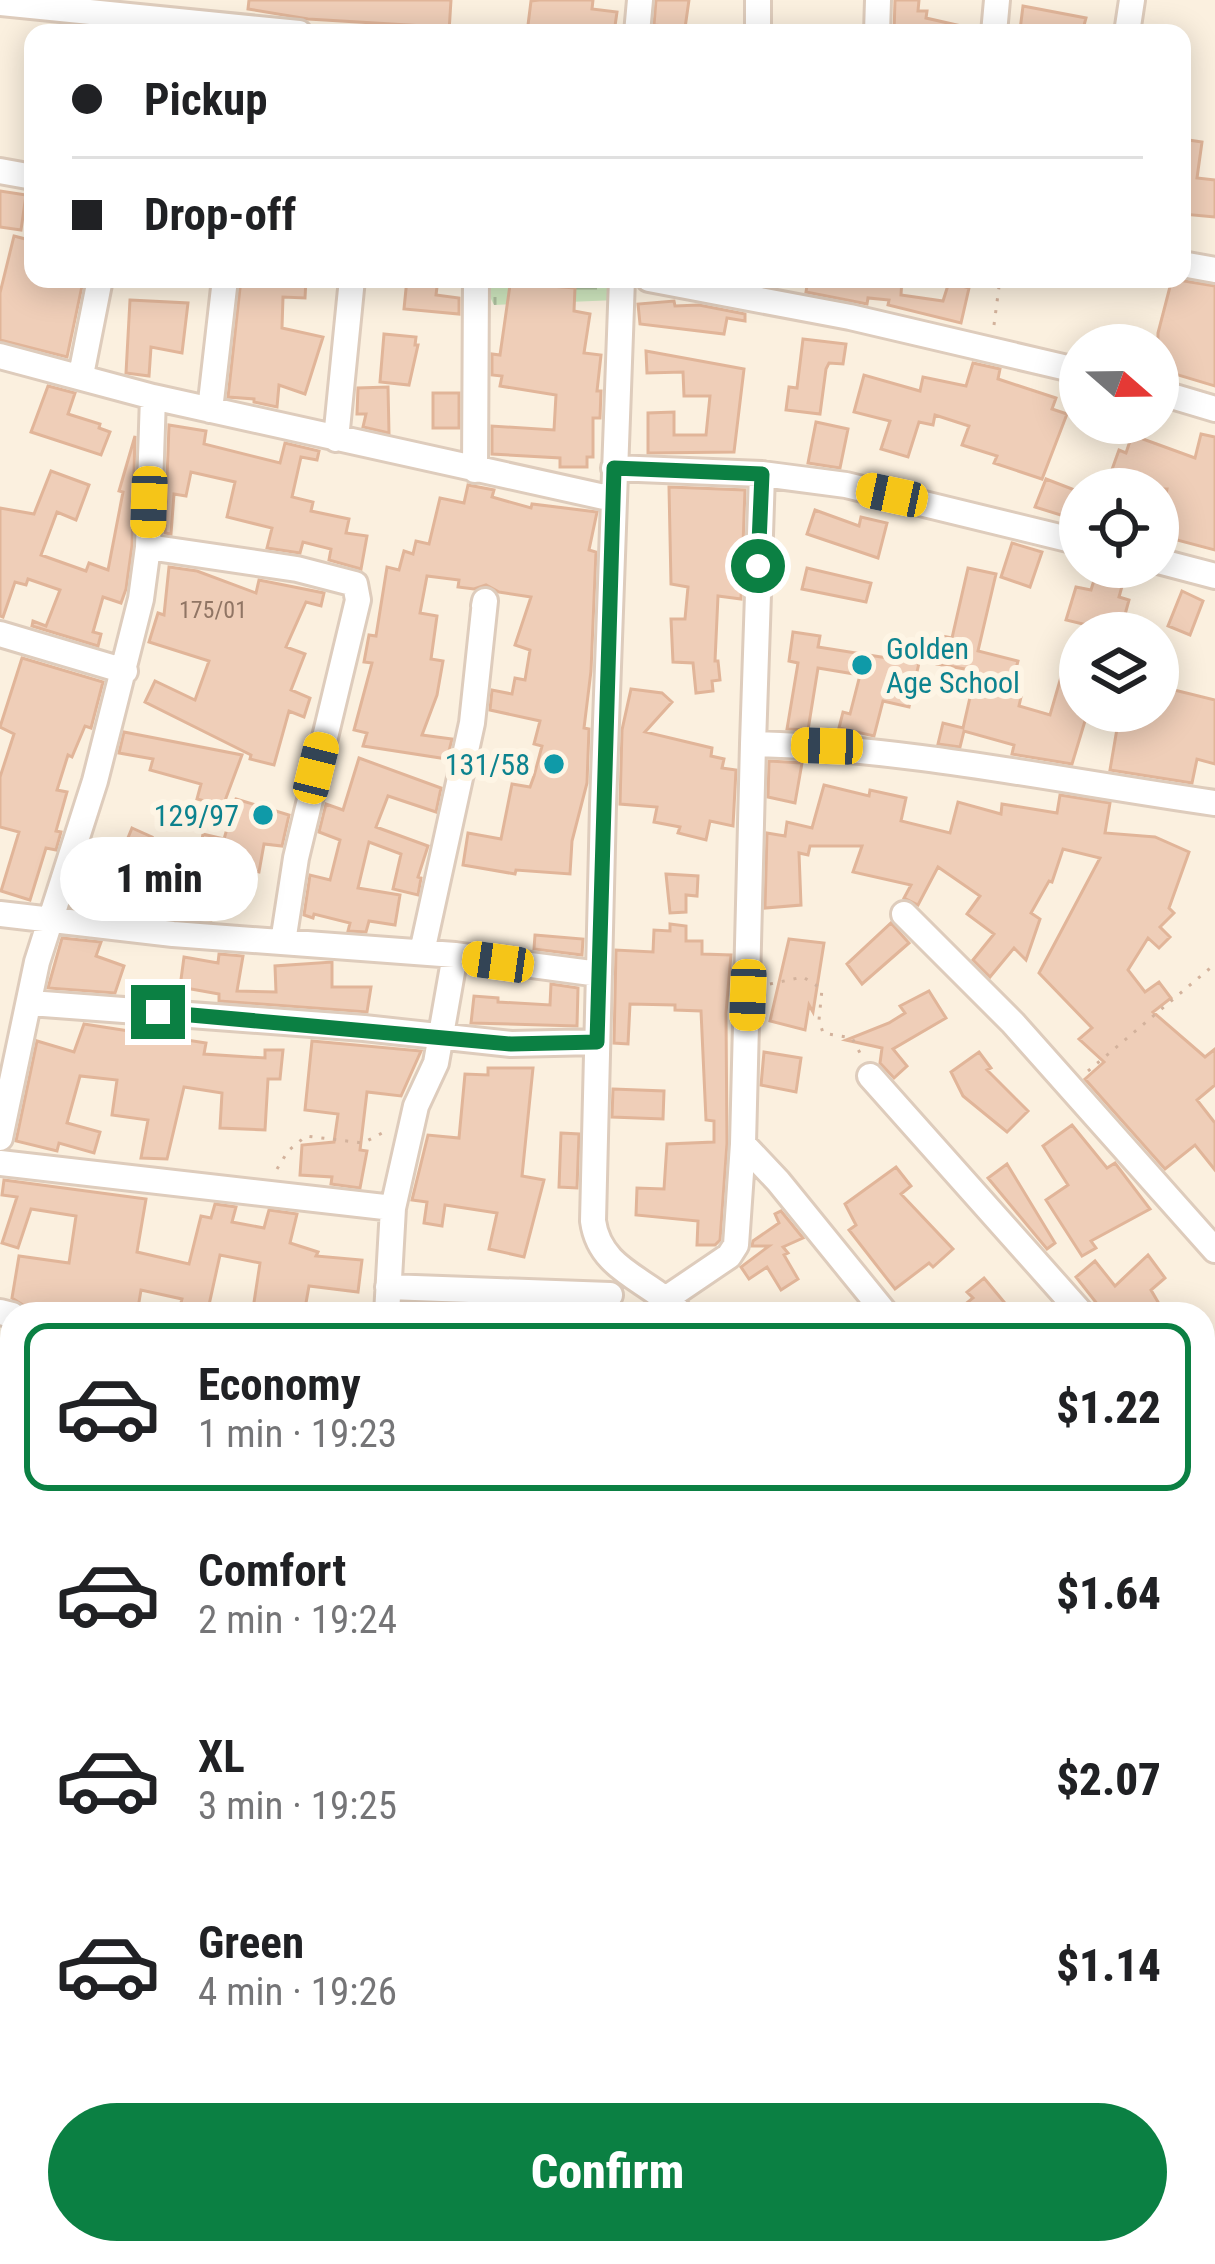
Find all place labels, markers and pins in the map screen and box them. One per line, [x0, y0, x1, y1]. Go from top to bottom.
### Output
place label: Golden Age School [886, 631, 1020, 700]
marker: Golden Age School [849, 652, 875, 678]
place label: 131/58 [445, 747, 530, 782]
marker: 131/58 [541, 751, 567, 777]
place label: 129/97 [154, 798, 239, 833]
marker: 129/97 [250, 802, 276, 828]

